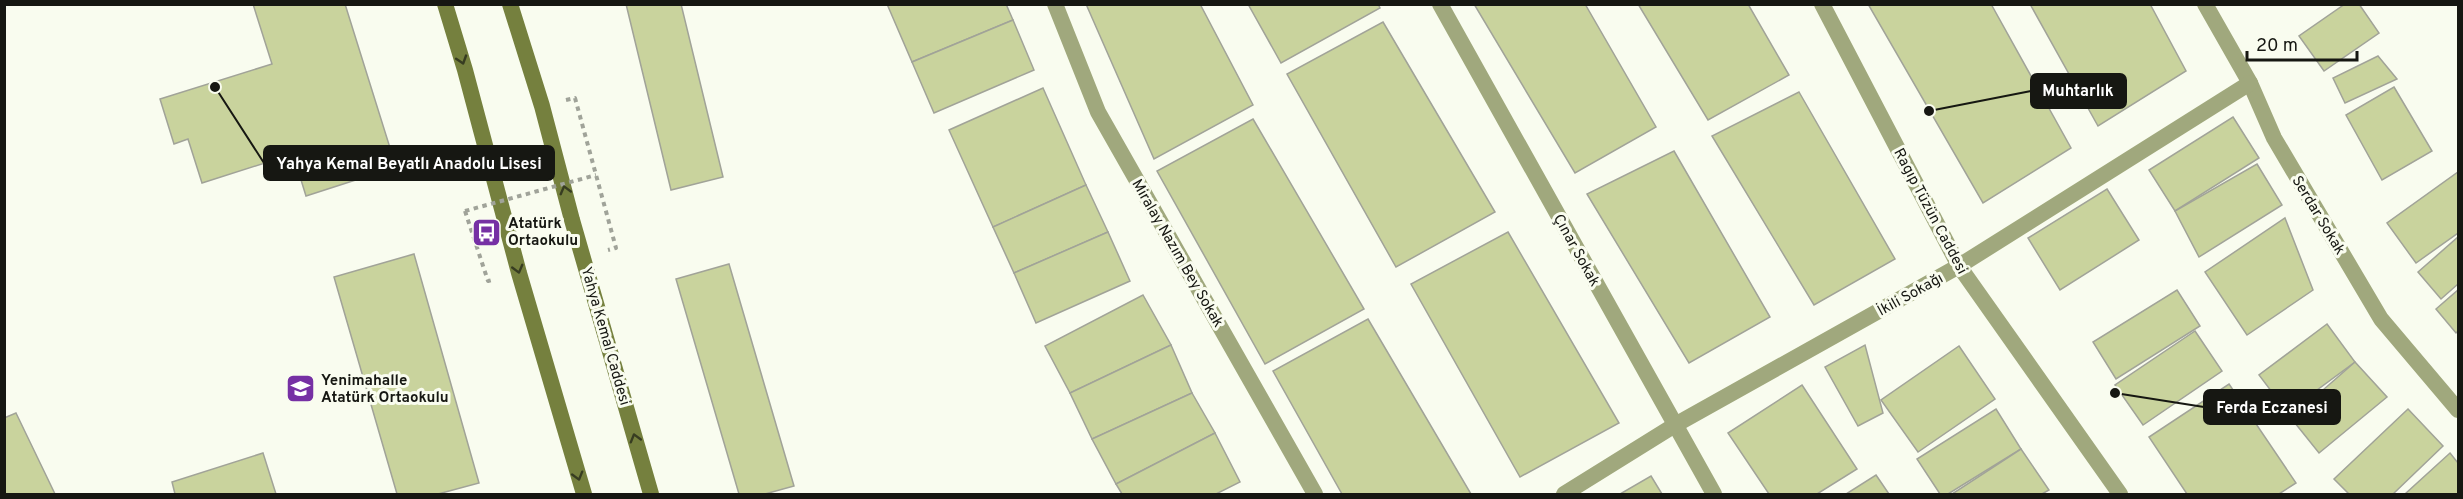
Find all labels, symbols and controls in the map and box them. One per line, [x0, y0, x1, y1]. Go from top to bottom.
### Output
scale bar [2247, 24, 2356, 62]
text: 20 m [2256, 35, 2298, 58]
one-way arrow [455, 54, 468, 65]
callout: Muhtarlık [2031, 74, 2126, 108]
text: Muhtarlık [2042, 82, 2114, 102]
callout: Yahya Kemal Beyatlı Anadolu Lisesi [264, 146, 554, 180]
street label: Ragıp Tüzün Caddesi [1888, 146, 1971, 278]
text: Yahya Kemal Beyatlı Anadolu Lisesi [276, 155, 542, 175]
street label: Serdar Sokak [2287, 173, 2349, 259]
street label: Miralay Nazım Bey Sokak [1126, 176, 1227, 331]
one-way arrow [559, 185, 572, 195]
street label: Çınar Sokak [1548, 211, 1603, 290]
place label: Atatürk Ortaokulu [508, 215, 578, 251]
bus stop icon: Atatürk Ortaokulu [471, 216, 503, 248]
one-way arrow [511, 263, 523, 274]
street label: Yahya Kemal Caddesi [576, 265, 633, 408]
street label: İkili Sokağı [1874, 269, 1947, 321]
place label: Yenimahalle Atatürk Ortaokulu [321, 372, 449, 408]
school or university icon: Yenimahalle Atatürk Ortaokulu [284, 373, 316, 405]
callout: Ferda Eczanesi [2204, 390, 2340, 424]
text: Ferda Eczanesi [2216, 399, 2328, 419]
one-way arrow [630, 433, 642, 444]
one-way arrow [571, 471, 583, 481]

